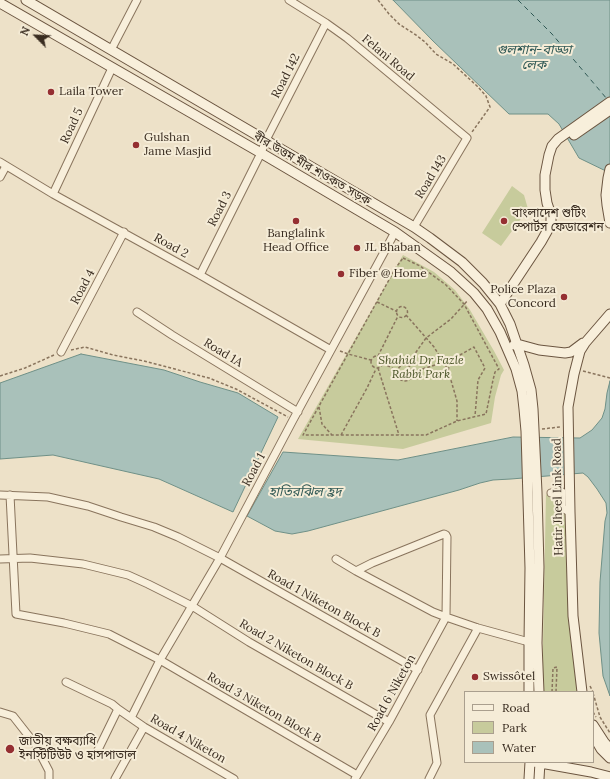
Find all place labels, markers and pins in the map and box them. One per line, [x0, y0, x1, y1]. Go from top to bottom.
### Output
place label: Laila Tower [59, 85, 124, 99]
marker: Laila Tower [46, 87, 56, 97]
place label: Gulshan Jame Masjid [144, 131, 211, 159]
marker: Gulshan Jame Masjid [131, 140, 141, 150]
place label: বাংলাদেশ শুটিং স্পোর্টস ফেডারেশন [512, 207, 604, 235]
marker: Banglalink Head Office [291, 216, 301, 226]
marker: বাংলাদেশ শুটিং স্পোর্টস ফেডারেশন [499, 216, 509, 226]
place label: Banglalink Head Office [263, 227, 329, 255]
place label: JL Bhaban [365, 241, 421, 255]
marker: JL Bhaban [352, 243, 362, 253]
place label: Fiber @ Home [349, 267, 427, 281]
marker: Fiber @ Home [336, 269, 346, 279]
place label: Police Plaza Concord [490, 283, 556, 311]
marker: Police Plaza Concord [559, 292, 569, 302]
place label: Swissôtel [483, 670, 535, 684]
marker: Swissôtel [470, 672, 480, 682]
place label: জাতীয় বক্ষব্যাধি ইনস্টিটিউট ও হাসপাতাল [19, 735, 136, 763]
marker: জাতীয় বক্ষব্যাধি ইনস্টিটিউট ও হাসপাতাল [4, 743, 16, 755]

